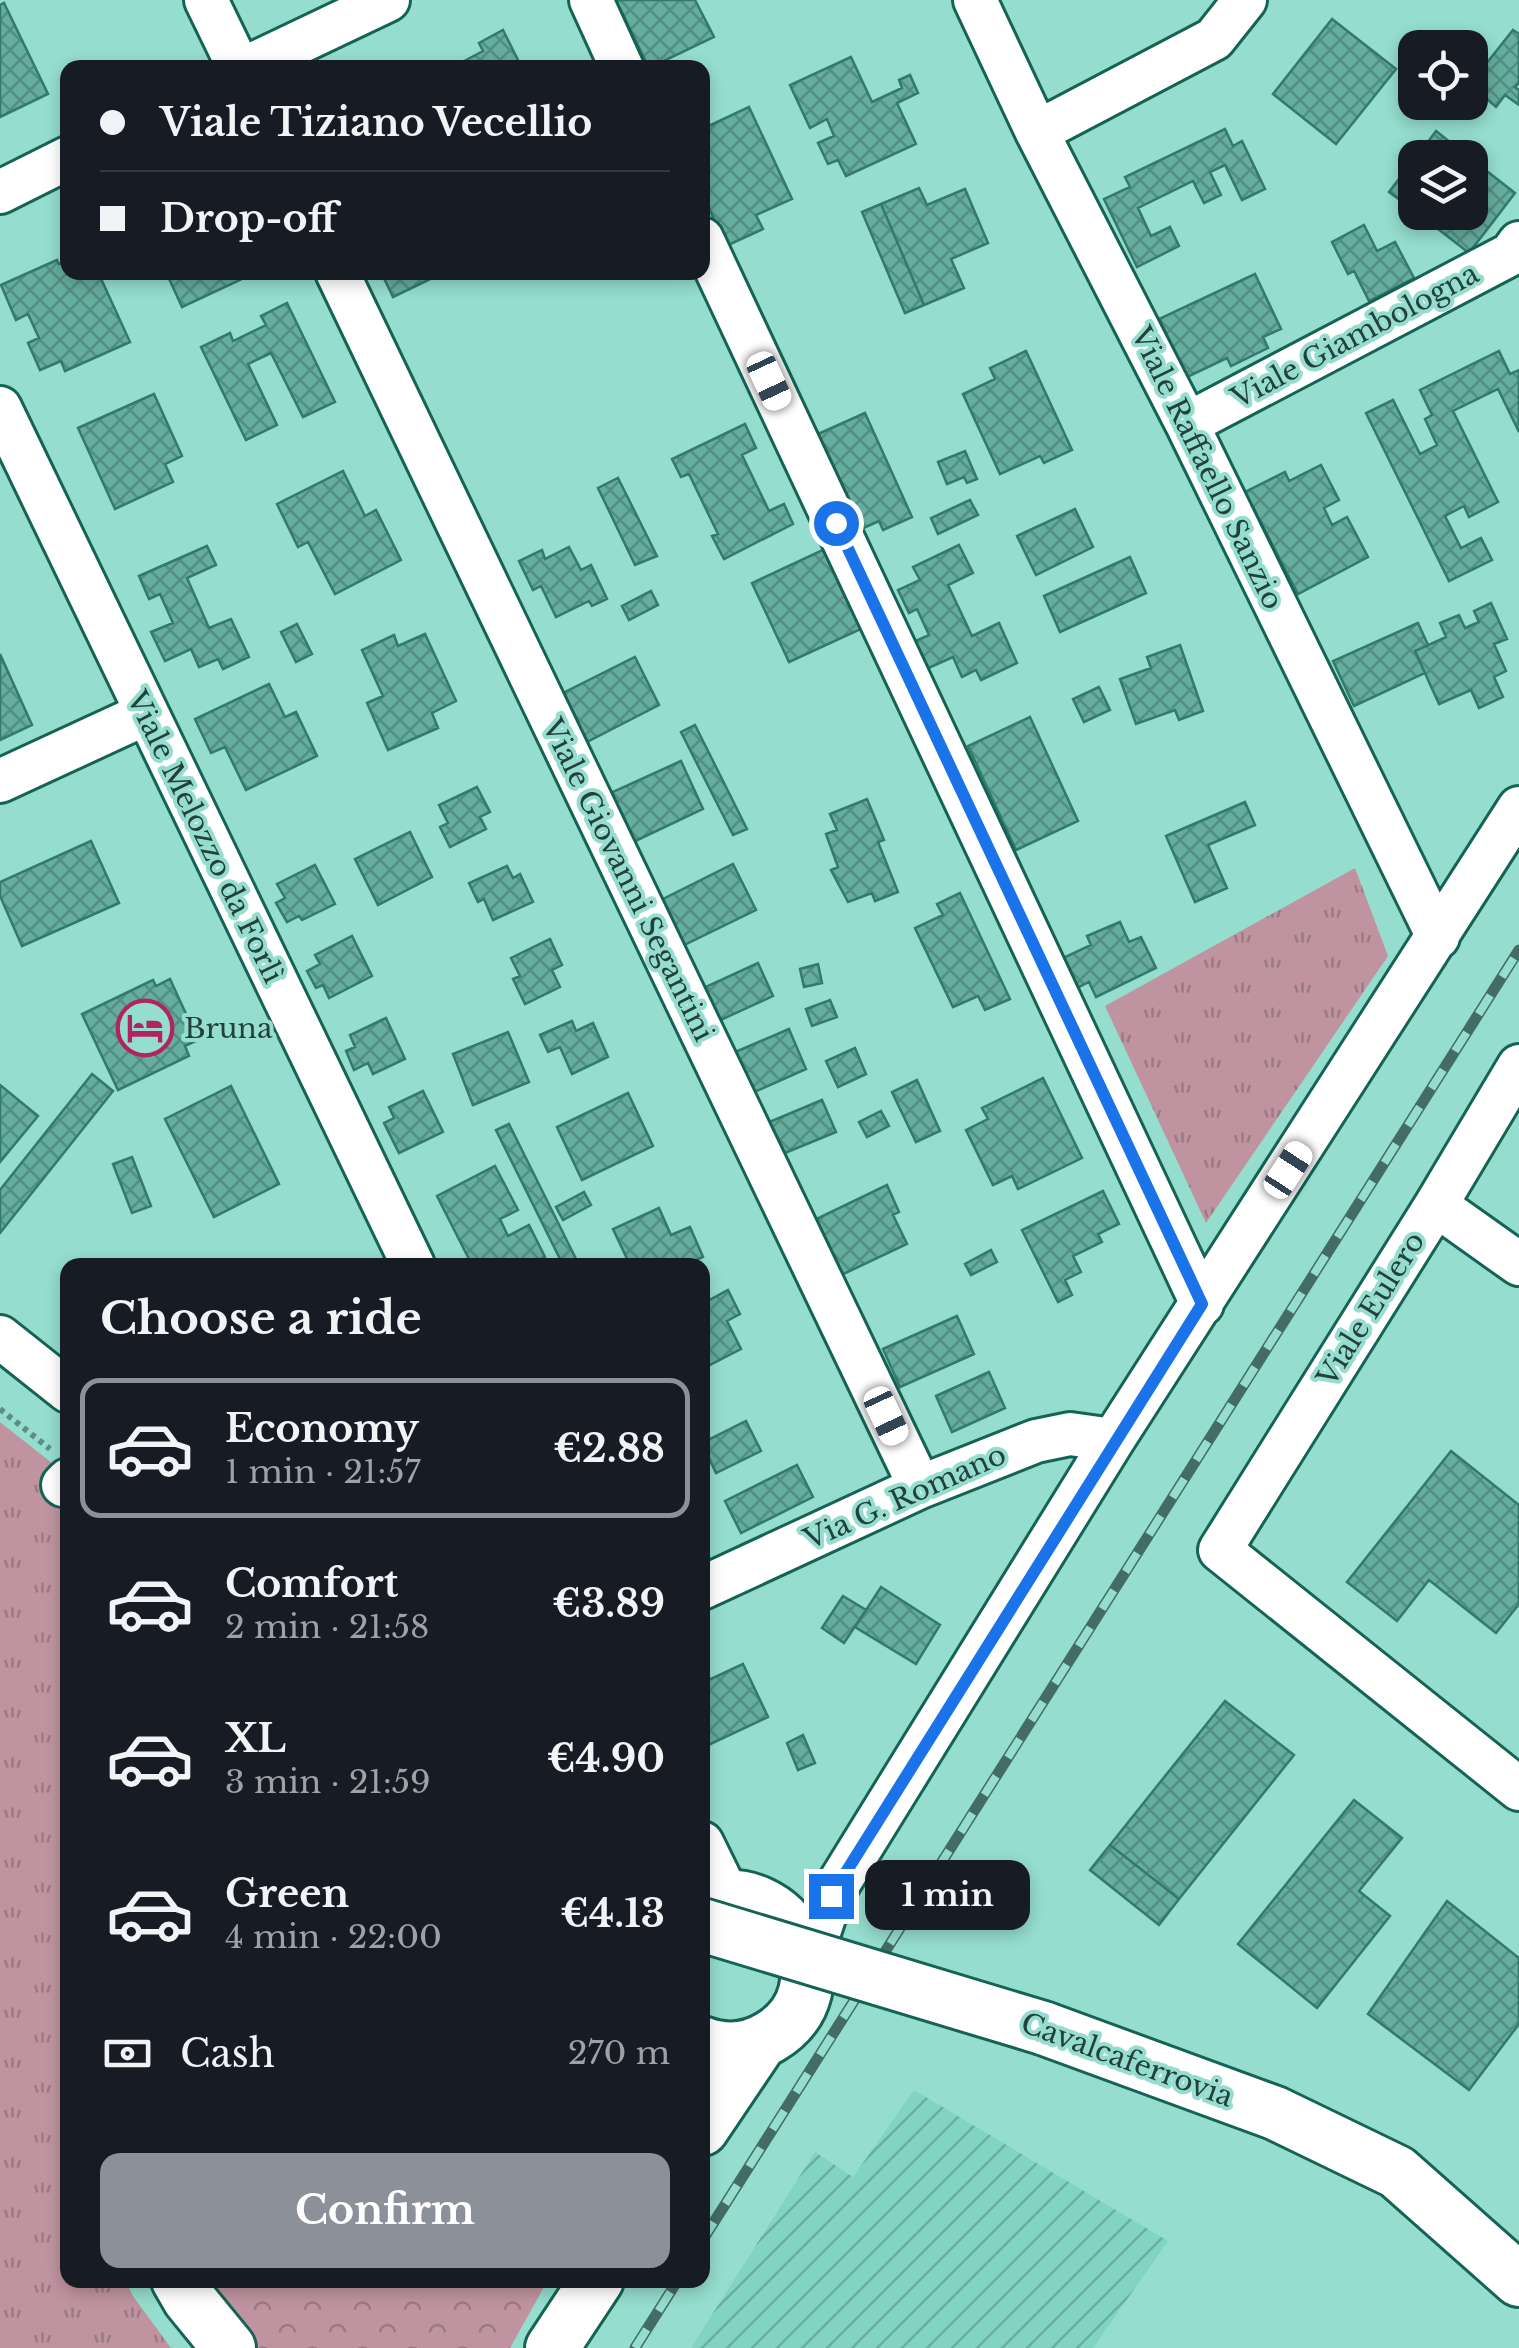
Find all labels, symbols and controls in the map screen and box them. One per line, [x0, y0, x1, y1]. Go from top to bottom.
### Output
map controls [1398, 30, 1488, 230]
button: locate [1398, 30, 1488, 120]
text: Viale Tiziano Vecellio [160, 99, 592, 146]
button: layers [1398, 140, 1488, 230]
text: Drop-off [160, 195, 337, 242]
street label: Viale Giambologna [1224, 256, 1485, 416]
street label: Viale Raffaello Sanzio [1123, 320, 1291, 615]
car [743, 347, 795, 415]
route start [814, 501, 859, 546]
street label: Viale Melozzo da Forlì [119, 684, 291, 989]
street label: Viale Giovanni Segantini [534, 712, 721, 1047]
hotel icon: Bruna [115, 998, 175, 1058]
place label: Bruna [184, 1011, 273, 1046]
car [1259, 1137, 1317, 1203]
street label: Viale Eulero [1309, 1225, 1432, 1394]
text: Choose a ride [100, 1290, 422, 1346]
car [860, 1382, 912, 1450]
icon: car [105, 1403, 195, 1493]
text: Economy [225, 1405, 419, 1452]
text: €2.88 [553, 1425, 665, 1472]
street label: Via G. Romano [798, 1437, 1011, 1558]
text: 1 min · 21:57 [225, 1452, 421, 1492]
icon: car [105, 1558, 195, 1648]
text: Comfort [225, 1560, 398, 1607]
text: €3.89 [552, 1580, 665, 1627]
text: 2 min · 21:58 [225, 1607, 429, 1647]
icon: car [105, 1713, 195, 1803]
text: XL [225, 1715, 286, 1762]
text: €4.90 [547, 1735, 665, 1782]
text: 3 min · 21:59 [225, 1762, 431, 1802]
callout: 1 min [866, 1861, 1031, 1931]
icon: car [105, 1868, 195, 1958]
text: Green [225, 1870, 349, 1917]
route end [809, 1874, 854, 1919]
text: 1 min [901, 1875, 994, 1915]
text: €4.13 [560, 1890, 665, 1937]
text: 4 min · 22:00 [225, 1917, 442, 1957]
street label: Cavalcaferrovia [1016, 2005, 1238, 2115]
icon: cash [100, 2026, 155, 2081]
text: Cash [180, 2030, 275, 2077]
text: 270 m [568, 2033, 670, 2073]
button: Confirm [100, 2153, 670, 2268]

